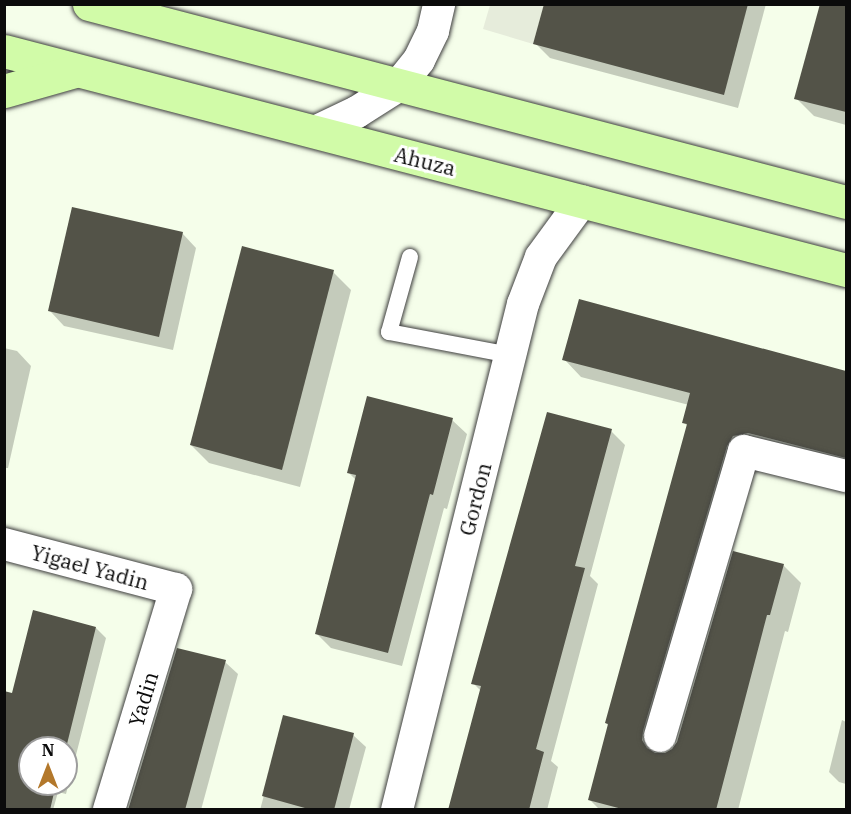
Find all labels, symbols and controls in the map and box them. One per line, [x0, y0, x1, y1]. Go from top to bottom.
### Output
street label: Ahuza [392, 141, 458, 181]
street label: Gordon [454, 460, 496, 538]
street label: Yigael Yadin [28, 539, 152, 595]
street label: Yadin [123, 668, 163, 730]
north arrow [18, 736, 78, 796]
text: N [42, 740, 54, 760]

